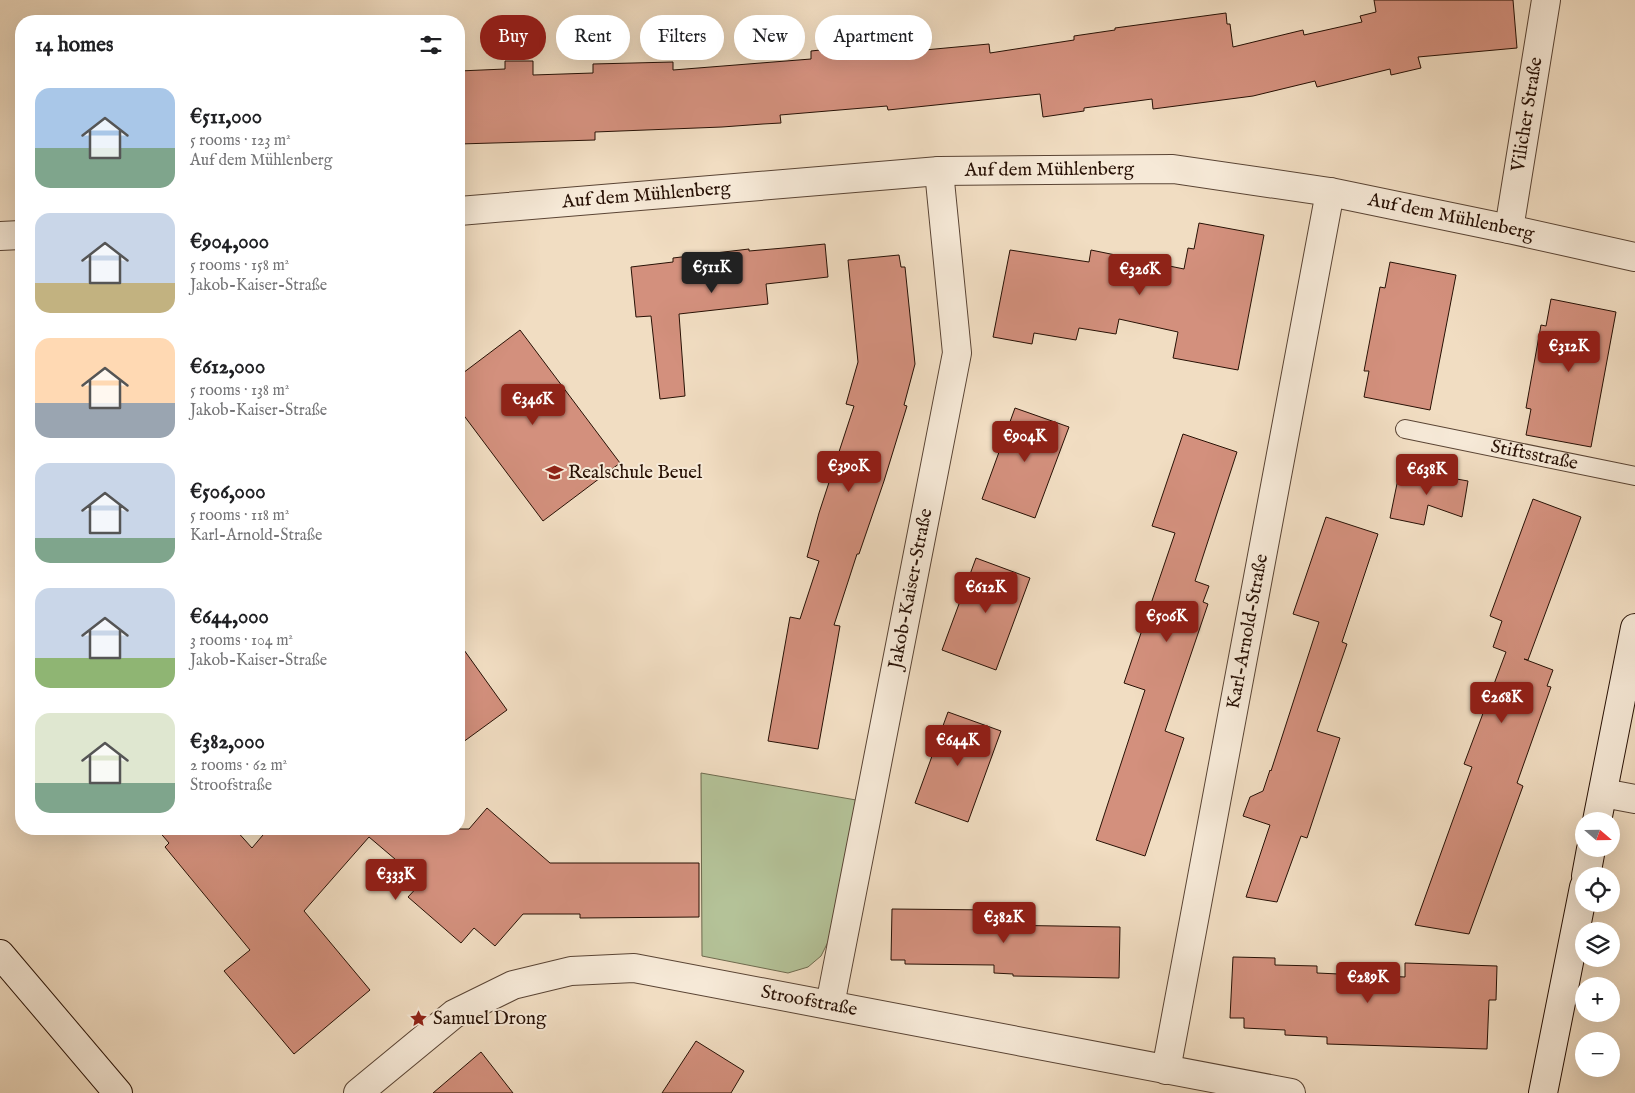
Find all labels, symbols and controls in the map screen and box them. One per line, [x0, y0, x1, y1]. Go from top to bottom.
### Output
chip: Buy [480, 15, 546, 60]
chip: Rent [556, 15, 630, 60]
chip: Filters [640, 15, 724, 60]
chip: New [734, 15, 805, 60]
chip: Apartment [815, 15, 932, 60]
icon: filters [417, 31, 445, 59]
text: 14 homes [35, 32, 113, 59]
street label: Vilicher Straße [1506, 55, 1549, 175]
text: €511,000 [190, 104, 262, 131]
icon: home [75, 108, 135, 168]
text: 5 rooms · 123 m² [190, 131, 291, 151]
text: Auf dem Mühlenberg [190, 151, 332, 171]
street label: Auf dem Mühlenberg [964, 157, 1135, 183]
street label: Auf dem Mühlenberg [560, 176, 732, 214]
street label: Auf dem Mühlenberg [1365, 188, 1537, 246]
text: €904,000 [190, 229, 269, 256]
icon: home [75, 233, 135, 293]
pin: €511K [677, 252, 747, 294]
pin: €326K [1105, 254, 1175, 296]
text: 5 rooms · 158 m² [190, 256, 289, 276]
text: €511K [693, 258, 731, 278]
text: €326K [1119, 260, 1161, 280]
text: Jakob-Kaiser-Straße [190, 276, 327, 296]
pin: €312K [1534, 330, 1604, 373]
text: €312K [1549, 337, 1589, 357]
text: €612,000 [190, 354, 265, 381]
icon: home [75, 358, 135, 418]
text: 5 rooms · 138 m² [190, 381, 289, 401]
pin: €346K [498, 384, 568, 426]
text: €346K [512, 390, 554, 410]
text: Jakob-Kaiser-Straße [190, 401, 327, 421]
pin: €904K [990, 420, 1060, 463]
text: €904K [1003, 427, 1047, 447]
street label: Stiftsstraße [1489, 435, 1580, 476]
pin: €390K [814, 450, 884, 493]
pin: €638K [1392, 454, 1462, 496]
text: €390K [828, 457, 870, 477]
text: €638K [1407, 460, 1447, 480]
place label: Realschule Beuel [568, 461, 703, 485]
school or university icon: Realschule Beuel [544, 463, 564, 483]
text: €506,000 [190, 479, 266, 506]
icon: home [75, 483, 135, 543]
text: 5 rooms · 118 m² [190, 506, 289, 526]
street label: Jakob-Kaiser-Straße [883, 506, 938, 673]
text: Karl-Arnold-Straße [190, 526, 322, 546]
street label: Karl-Arnold-Straße [1222, 552, 1274, 711]
pin: €612K [951, 572, 1021, 614]
text: €612K [965, 578, 1007, 598]
pin: €506K [1132, 600, 1202, 643]
text: €644,000 [190, 604, 269, 631]
text: €506K [1146, 607, 1188, 627]
icon: home [75, 608, 135, 668]
text: 3 rooms · 104 m² [190, 631, 293, 651]
text: Jakob-Kaiser-Straße [190, 651, 327, 671]
pin: €268K [1467, 682, 1537, 724]
text: €268K [1481, 688, 1523, 708]
pin: €644K [923, 724, 993, 767]
text: €382,000 [190, 729, 265, 756]
text: €644K [936, 731, 980, 751]
icon: home [75, 733, 135, 793]
text: 2 rooms · 62 m² [190, 756, 287, 776]
text: Stroofstraße [190, 776, 272, 796]
north arrow [1575, 812, 1620, 858]
map controls [1575, 812, 1620, 1077]
pin: €333K [361, 858, 431, 901]
text: €333K [377, 865, 415, 885]
button: locate [1575, 867, 1620, 912]
pin: €382K [969, 902, 1039, 944]
text: €382K [984, 908, 1024, 928]
button: layers [1575, 922, 1620, 967]
pin: €289K [1333, 962, 1403, 1004]
text: €289K [1347, 968, 1389, 988]
button: + [1575, 977, 1620, 1022]
street label: Stroofstraße [759, 980, 859, 1022]
place label: Samuel Drong [433, 1007, 547, 1031]
place icon: Samuel Drong [409, 1009, 429, 1029]
button: − [1575, 1032, 1620, 1077]

